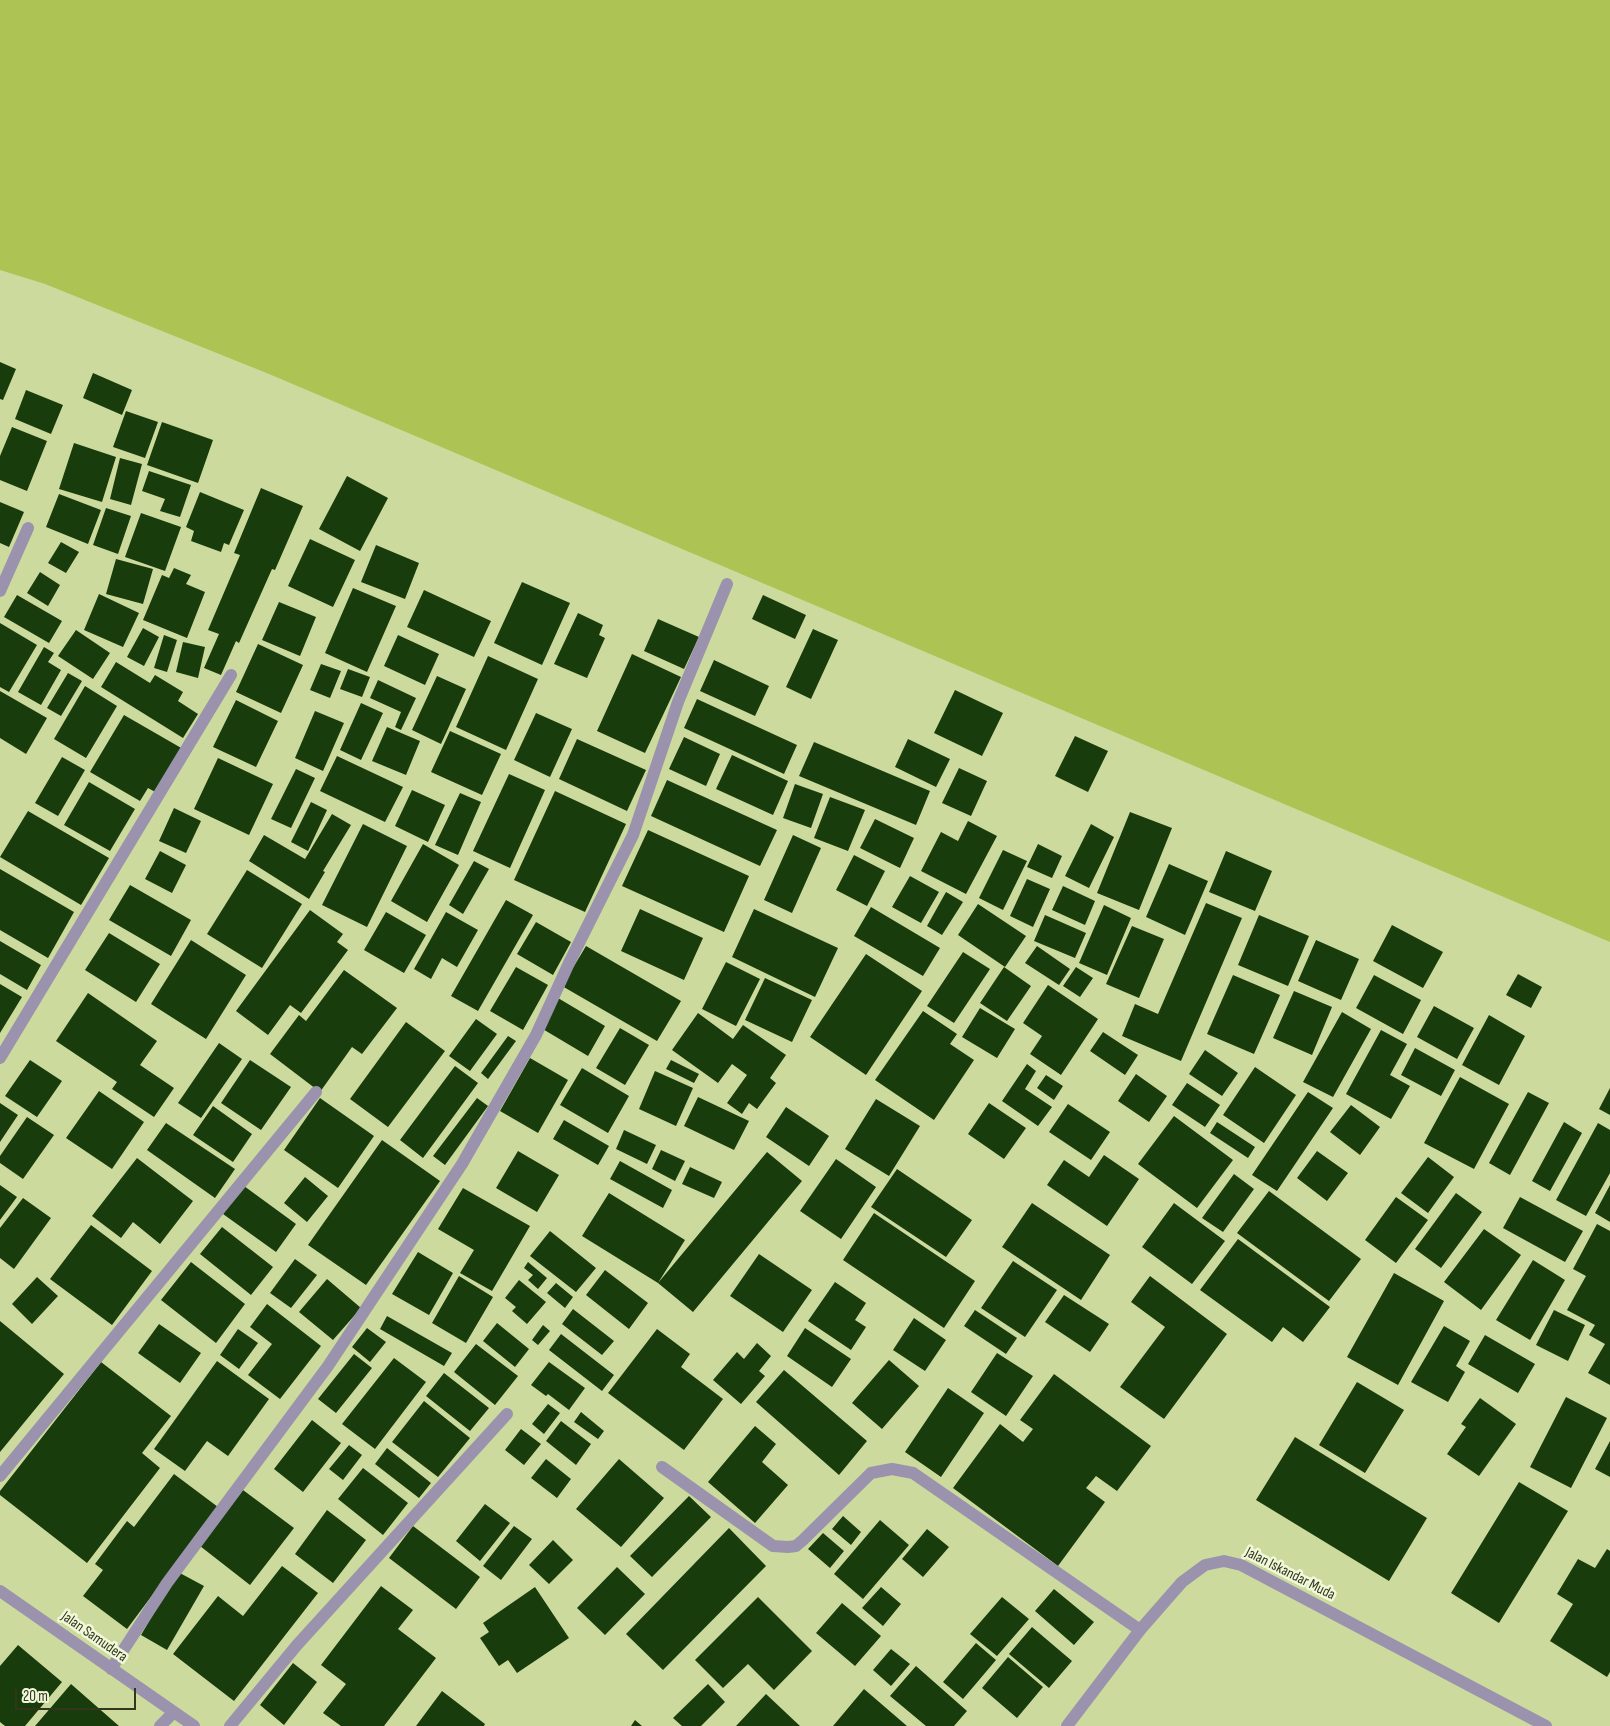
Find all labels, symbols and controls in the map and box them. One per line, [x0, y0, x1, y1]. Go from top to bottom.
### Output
street label: Jalan Iskandar Muda [1242, 1544, 1338, 1604]
street label: Jalan Samudera [58, 1608, 130, 1666]
scale bar [18, 1678, 139, 1710]
text: 20 m [23, 1687, 48, 1706]

